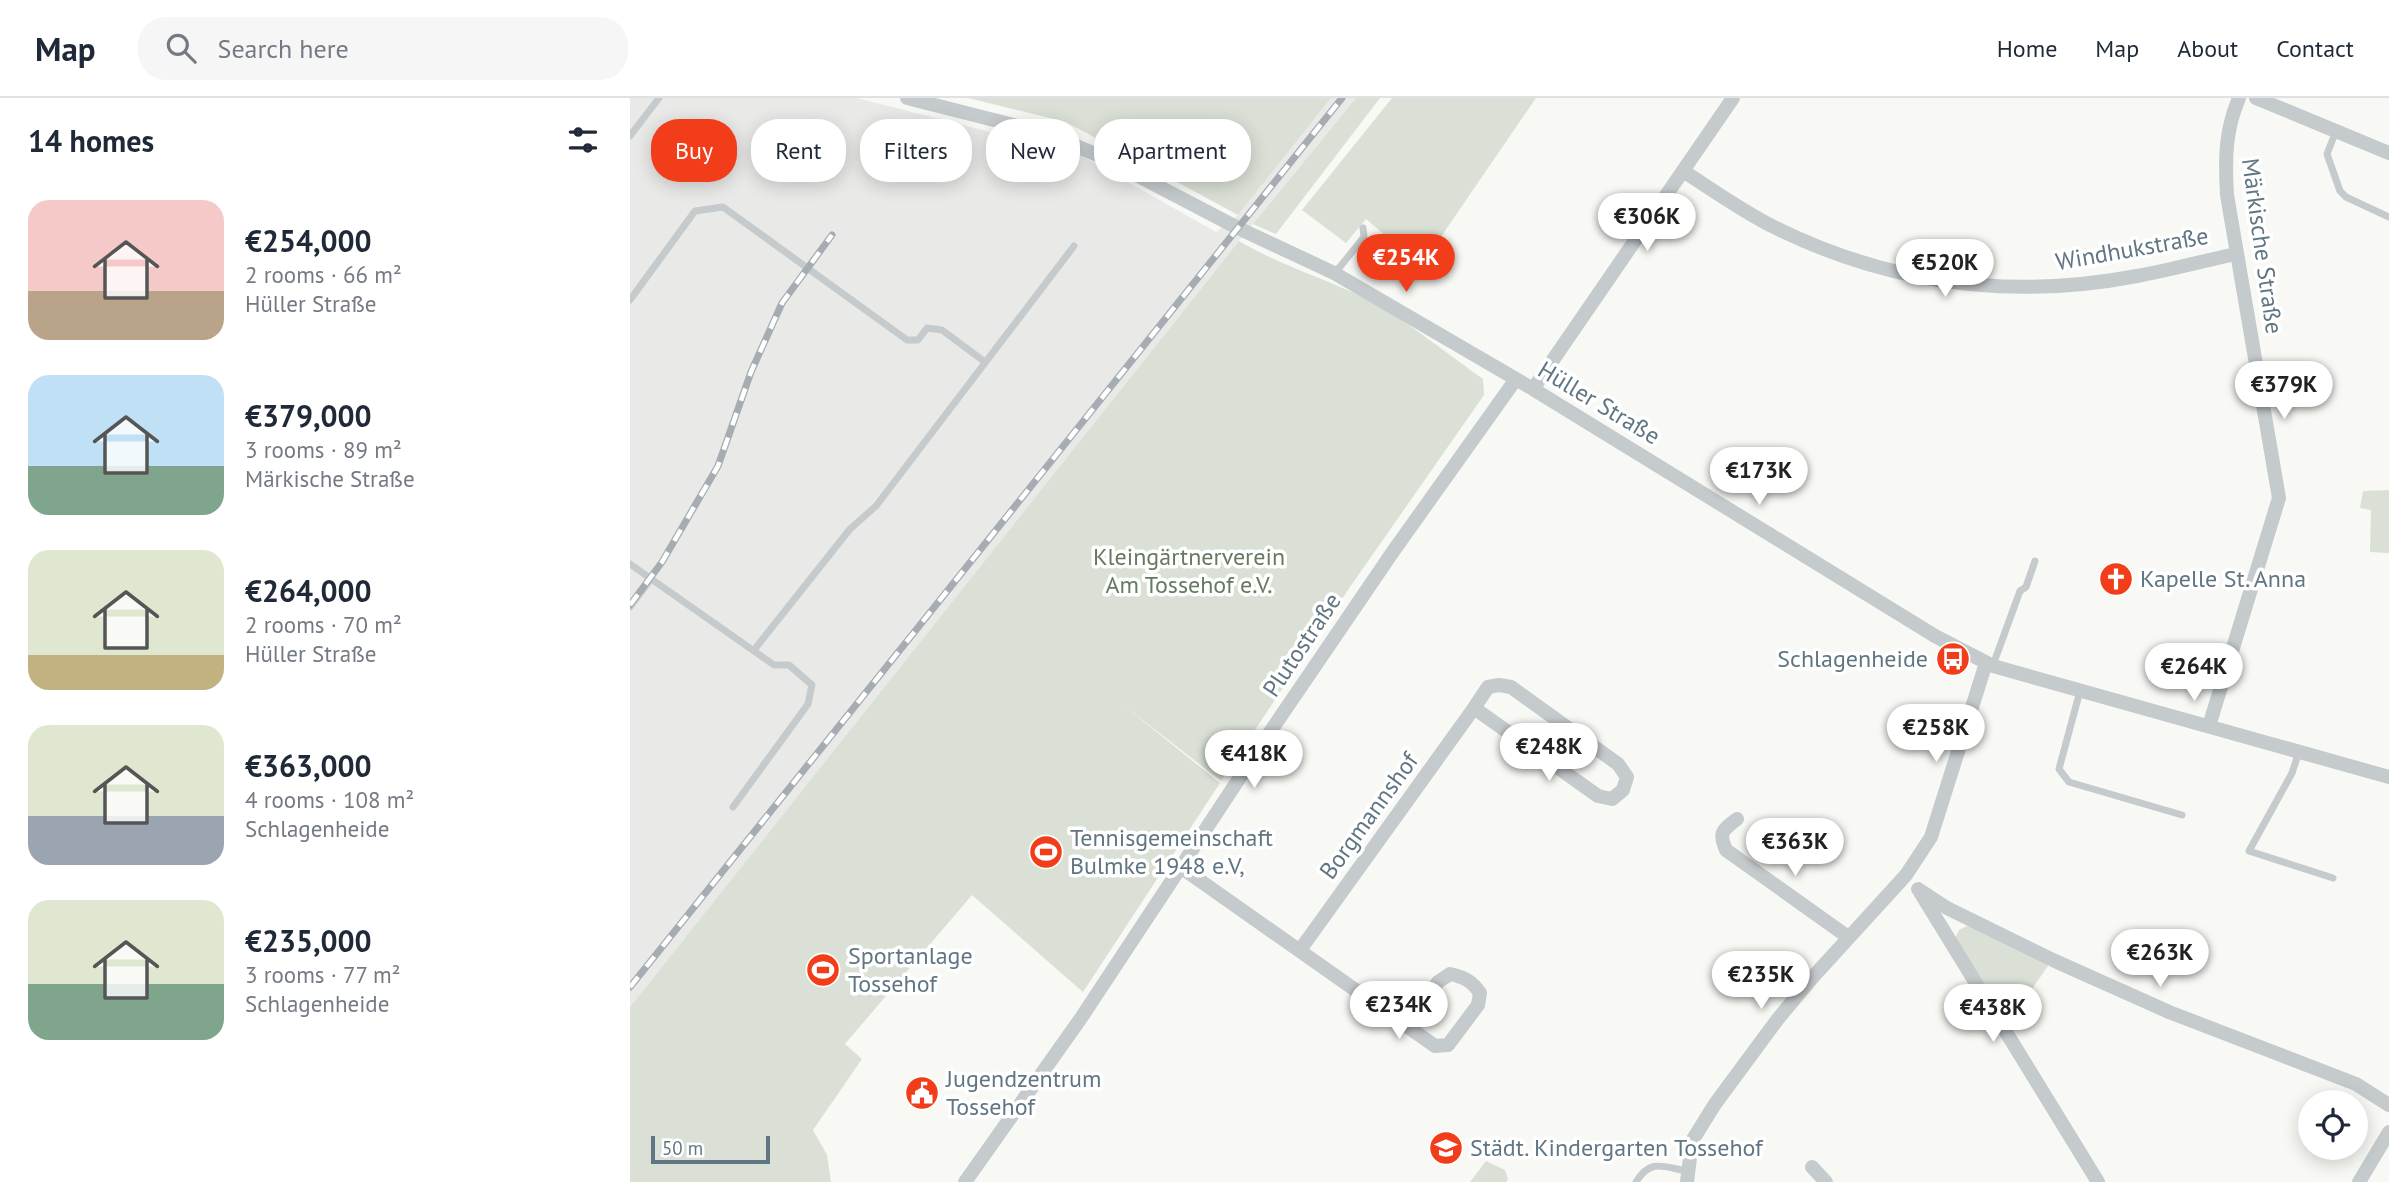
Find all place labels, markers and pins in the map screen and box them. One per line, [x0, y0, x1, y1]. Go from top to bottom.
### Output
pin: €306K [1598, 194, 1696, 253]
pin: €254K [1357, 234, 1455, 294]
pin: €520K [1896, 240, 1994, 299]
pin: €379K [2235, 362, 2333, 421]
pin: €173K [1710, 448, 1808, 507]
church icon: Kapelle St. Anna [2097, 560, 2135, 598]
place label: Kapelle St. Anna [2140, 563, 2306, 594]
bus stop icon: Schlagenheide [1934, 640, 1972, 678]
place label: Schlagenheide [1777, 643, 1928, 674]
pin: €264K [2145, 644, 2243, 703]
pin: €258K [1887, 704, 1985, 764]
pin: €248K [1500, 724, 1598, 783]
pin: €418K [1205, 730, 1303, 790]
pin: €363K [1746, 818, 1844, 878]
place label: Tennisgemeinschaft Bulmke 1948 e.V, [1070, 822, 1273, 881]
sports icon: Tennisgemeinschaft Bulmke 1948 e.V, [1027, 833, 1065, 871]
pin: €263K [2111, 930, 2209, 989]
place label: Sportanlage Tossehof [848, 940, 973, 999]
sports icon: Sportanlage Tossehof [804, 951, 842, 989]
pin: €235K [1712, 951, 1810, 1011]
pin: €234K [1350, 982, 1448, 1041]
pin: €438K [1944, 984, 2042, 1044]
place label: Jugendzentrum Tossehof [945, 1063, 1101, 1122]
public building icon: Jugendzentrum Tossehof [903, 1074, 941, 1112]
school or university icon: Städt. Kindergarten Tossehof [1427, 1129, 1465, 1167]
place label: Städt. Kindergarten Tossehof [1470, 1132, 1764, 1163]

